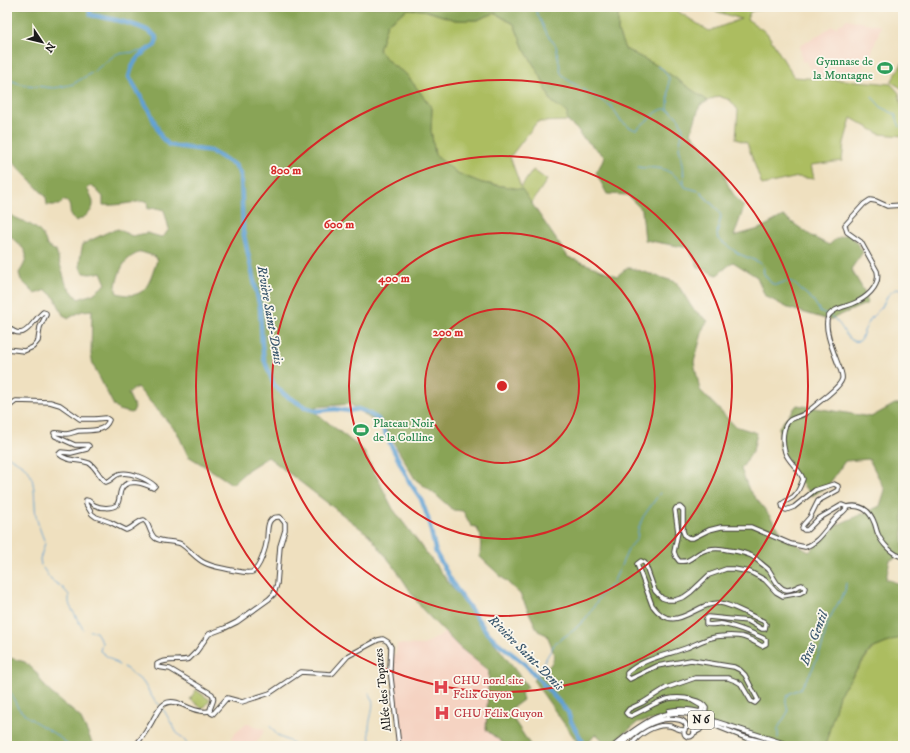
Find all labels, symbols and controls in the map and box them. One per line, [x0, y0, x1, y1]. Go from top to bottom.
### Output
north arrow [22, 22, 62, 62]
text: N [41, 39, 58, 55]
place label: Gymnase de la Montagne [813, 54, 873, 83]
sports icon: Gymnase de la Montagne [876, 59, 894, 77]
text: 800 m [271, 163, 301, 178]
text: 600 m [324, 217, 354, 232]
water label: Rivière Saint-Denis [253, 263, 287, 367]
text: 400 m [377, 271, 410, 286]
text: 200 m [433, 325, 463, 340]
centre of rings [495, 379, 509, 393]
place label: Plateau Noir de la Colline [373, 416, 434, 445]
sports icon: Plateau Noir de la Colline [352, 421, 370, 439]
water label: Bras Gentil [796, 607, 832, 668]
water label: Rivière Saint-Denis [484, 611, 568, 695]
street label: Allée des Topazes [371, 648, 395, 732]
place label: CHU nord site Felix Guyon [453, 673, 524, 702]
hospital icon: CHU nord site Felix Guyon [432, 678, 450, 696]
hospital icon: CHU Félix Guyon [433, 704, 451, 722]
place label: CHU Félix Guyon [454, 706, 544, 721]
road number: N 6 [688, 711, 714, 729]

